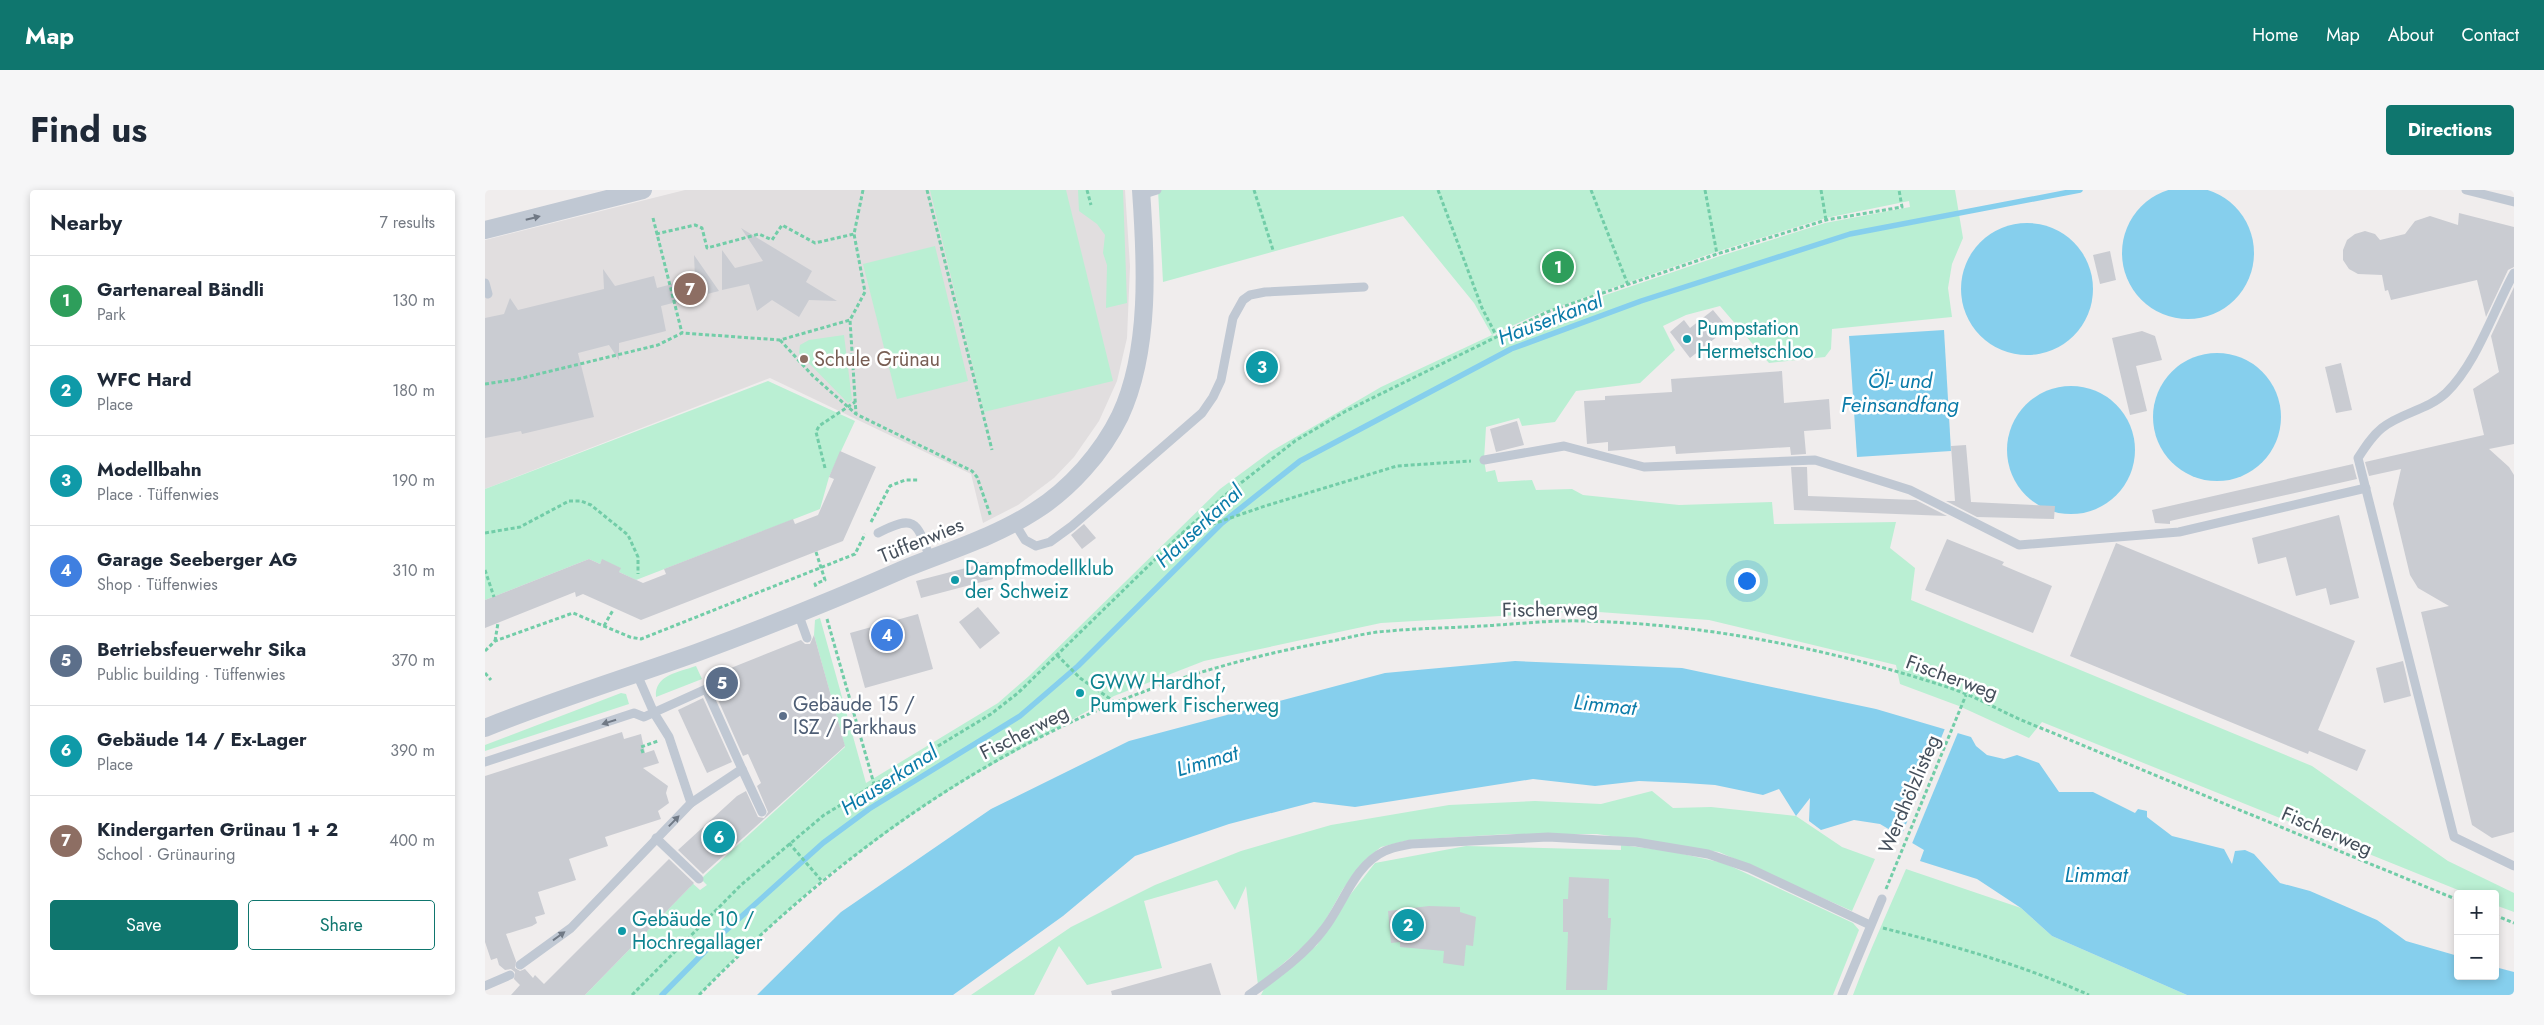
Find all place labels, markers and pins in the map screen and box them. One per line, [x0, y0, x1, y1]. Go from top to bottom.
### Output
pin: 1 [1542, 248, 1574, 286]
pin: 7 [674, 270, 706, 308]
place label: Pumpstation Hermetschloo [1697, 314, 1814, 366]
marker: Pumpstation Hermetschloo [1681, 333, 1693, 345]
place label: Schule Grünau [814, 345, 940, 374]
pin: 3 [1246, 348, 1278, 386]
marker: Schule Grünau [798, 353, 810, 365]
place label: Dampfmodellklub der Schweiz [965, 554, 1114, 606]
marker: Dampfmodellklub der Schweiz [949, 574, 961, 586]
pin: 4 [871, 616, 903, 654]
pin: 5 [706, 664, 738, 702]
place label: GWW Hardhof, Pumpwerk Fischerweg [1090, 668, 1279, 720]
marker: GWW Hardhof, Pumpwerk Fischerweg [1074, 687, 1086, 699]
place label: Gebäude 15 / ISZ / Parkhaus [793, 690, 916, 742]
marker: Gebäude 15 / ISZ / Parkhaus [777, 710, 789, 722]
pin: 6 [703, 818, 735, 856]
place label: Gebäude 10 / Hochregallager [632, 905, 763, 957]
pin: 2 [1392, 906, 1424, 944]
marker: Gebäude 10 / Hochregallager [616, 925, 628, 937]

